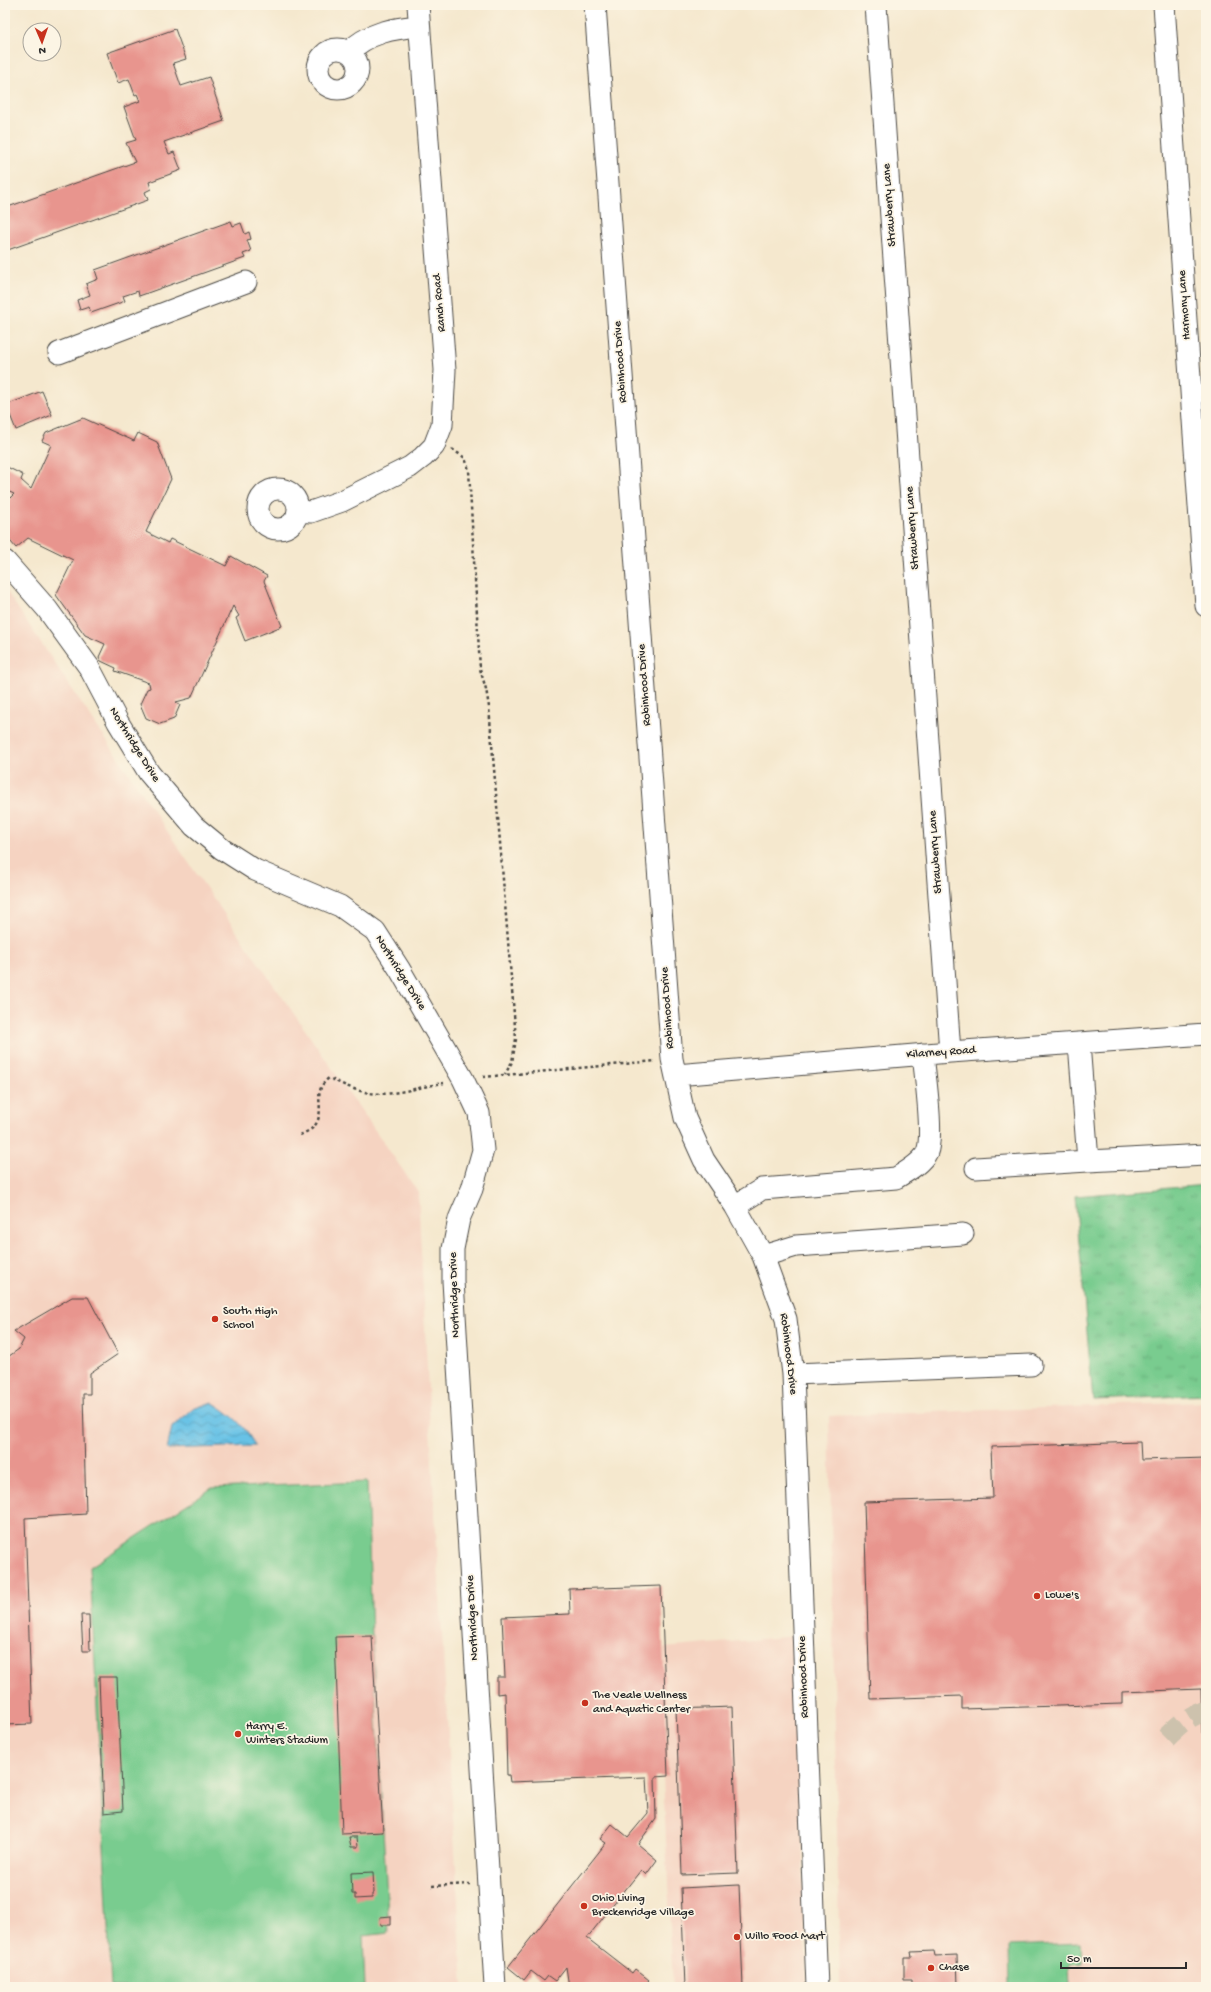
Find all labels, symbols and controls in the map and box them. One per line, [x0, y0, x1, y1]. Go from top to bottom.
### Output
north arrow [22, 22, 62, 62]
text: N [38, 44, 46, 56]
street label: Strawberry Lane [880, 162, 900, 247]
street label: Harmony Lane [1176, 269, 1194, 340]
street label: Ranch Road [430, 272, 450, 333]
street label: Robinhood Drive [611, 320, 631, 403]
street label: Strawberry Lane [903, 485, 923, 570]
street label: Robinhood Drive [635, 643, 655, 726]
street label: Northridge Drive [105, 705, 163, 786]
street label: Strawberry Lane [926, 809, 946, 894]
street label: Northridge Drive [371, 933, 429, 1014]
street label: Robinhood Drive [658, 966, 678, 1049]
street label: Kilarney Road [906, 1044, 977, 1062]
street label: Northridge Drive [446, 1251, 463, 1338]
place label: South High School [223, 1305, 278, 1333]
street label: Robinhood Drive [776, 1312, 800, 1396]
marker: South High School [210, 1314, 220, 1324]
street label: Northridge Drive [464, 1574, 482, 1661]
place label: Lowe's [1045, 1589, 1079, 1603]
marker: Lowe's [1032, 1591, 1042, 1601]
street label: Robinhood Drive [796, 1635, 812, 1718]
place label: The Veale Wellness and Aquatic Center [592, 1689, 692, 1717]
marker: The Veale Wellness and Aquatic Center [580, 1698, 590, 1708]
place label: Harry E. Winters Stadium [246, 1720, 328, 1748]
marker: Harry E. Winters Stadium [233, 1729, 243, 1739]
place label: Ohio Living Breckenridge Village [591, 1892, 695, 1920]
marker: Ohio Living Breckenridge Village [579, 1901, 589, 1911]
place label: Willo Food Mart [745, 1930, 826, 1944]
marker: Willo Food Mart [732, 1932, 742, 1942]
scale bar [1061, 1944, 1186, 1970]
text: 50 m [1067, 1953, 1092, 1967]
place label: Chase [939, 1961, 970, 1975]
marker: Chase [926, 1963, 936, 1973]

